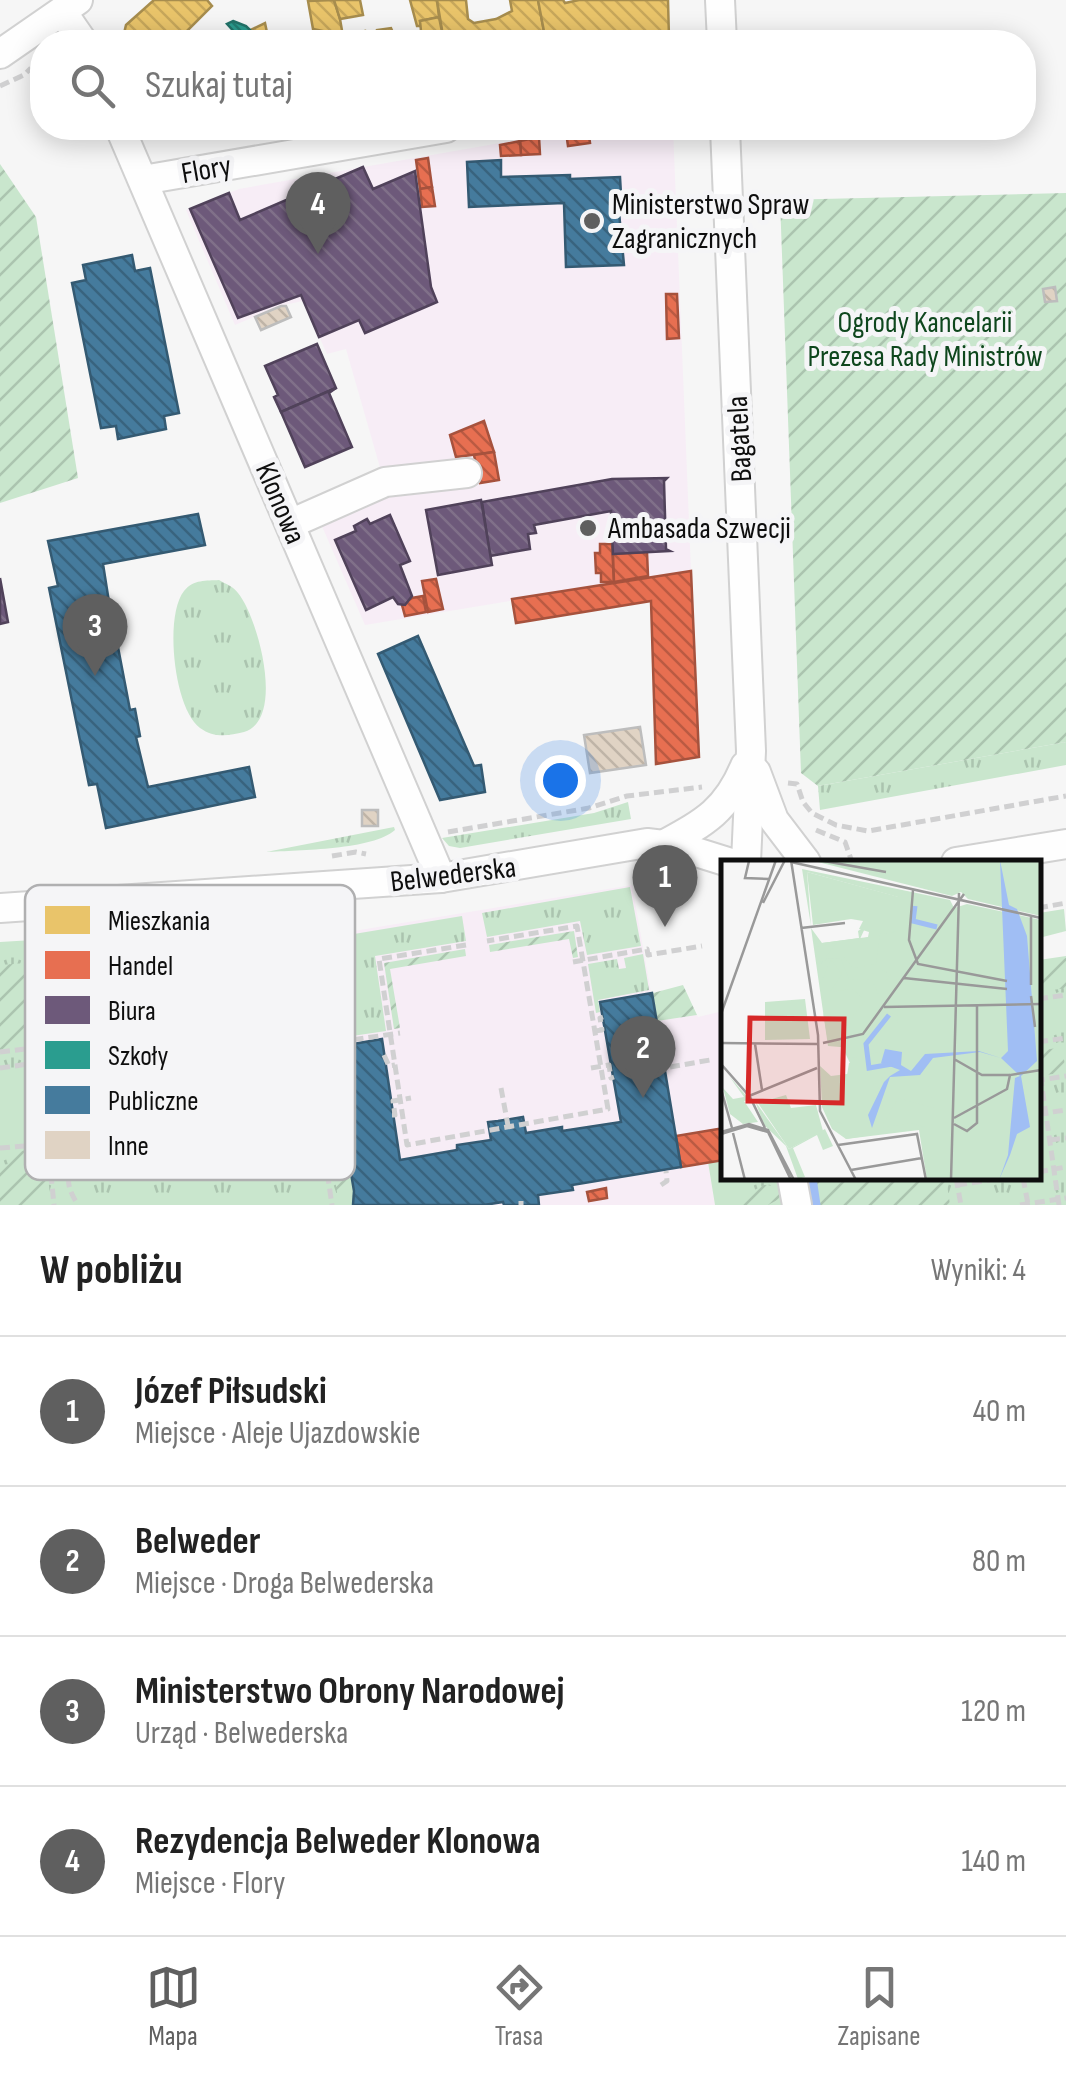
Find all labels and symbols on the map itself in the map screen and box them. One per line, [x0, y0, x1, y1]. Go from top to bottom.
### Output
street label: Flory [178, 148, 234, 192]
pin: 4 [286, 172, 350, 254]
place label: Ministerstwo Spraw Zagranicznych [612, 187, 809, 257]
marker: Ministerstwo Spraw Zagranicznych [581, 210, 603, 232]
park label: Ogrody Kancelarii Prezesa Rady Ministrów [807, 305, 1043, 375]
street label: Bagatela [720, 395, 760, 483]
street label: Klonowa [247, 457, 313, 549]
place label: Ambasada Szwecji [607, 511, 791, 547]
marker: Ambasada Szwecji [577, 517, 599, 539]
pin: 3 [62, 594, 128, 676]
your location [535, 755, 586, 806]
pin: 1 [632, 844, 698, 927]
street label: Belwederska [388, 849, 518, 901]
inset map [721, 860, 1041, 1180]
legend [25, 885, 355, 1180]
text: Mieszkania [108, 905, 210, 938]
text: Handel [108, 950, 173, 983]
text: Biura [108, 995, 156, 1028]
pin: 2 [610, 1016, 676, 1098]
text: Szkoły [108, 1040, 168, 1073]
text: Publiczne [108, 1085, 198, 1118]
text: Inne [108, 1130, 149, 1163]

